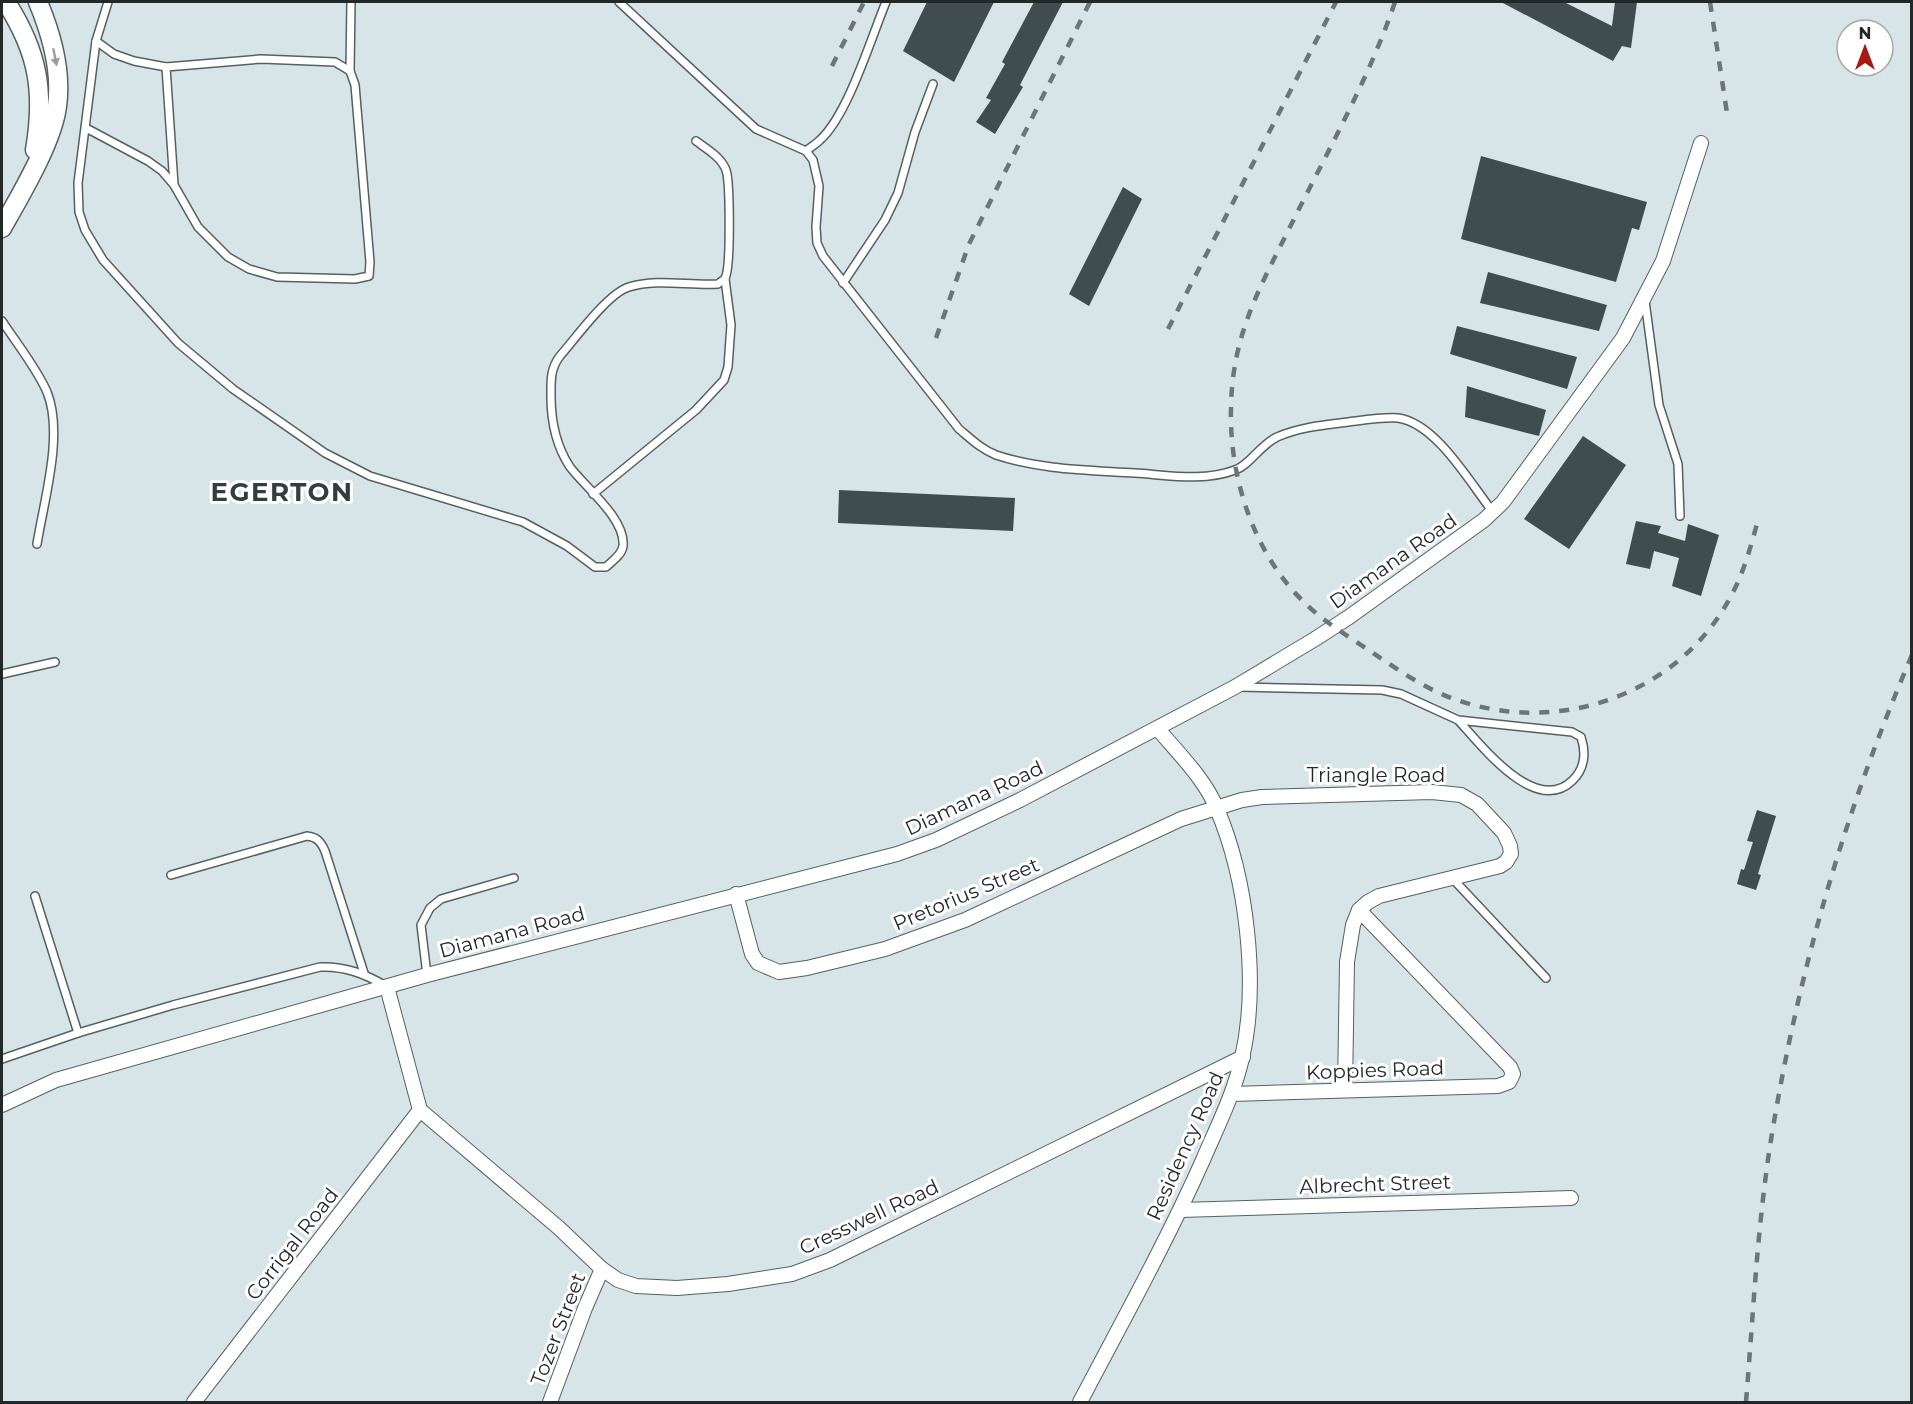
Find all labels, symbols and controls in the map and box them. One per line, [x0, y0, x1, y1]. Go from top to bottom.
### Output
north arrow [1835, 18, 1895, 78]
text: N [1859, 24, 1871, 43]
one-way arrow [51, 48, 60, 67]
district label: EGERTON [210, 476, 354, 508]
street label: Diamana Road [1325, 508, 1461, 614]
street label: Diamana Road [901, 756, 1047, 840]
street label: Triangle Road [1307, 763, 1445, 787]
street label: Pretorius Street [889, 852, 1043, 936]
street label: Diamana Road [437, 901, 587, 963]
street label: Koppies Road [1306, 1056, 1444, 1084]
street label: Residency Road [1141, 1068, 1229, 1224]
street label: Albrecht Street [1299, 1169, 1451, 1199]
street label: Cresswell Road [796, 1174, 942, 1260]
street label: Corrigal Road [241, 1183, 343, 1305]
street label: Tozer Street [526, 1269, 590, 1389]

